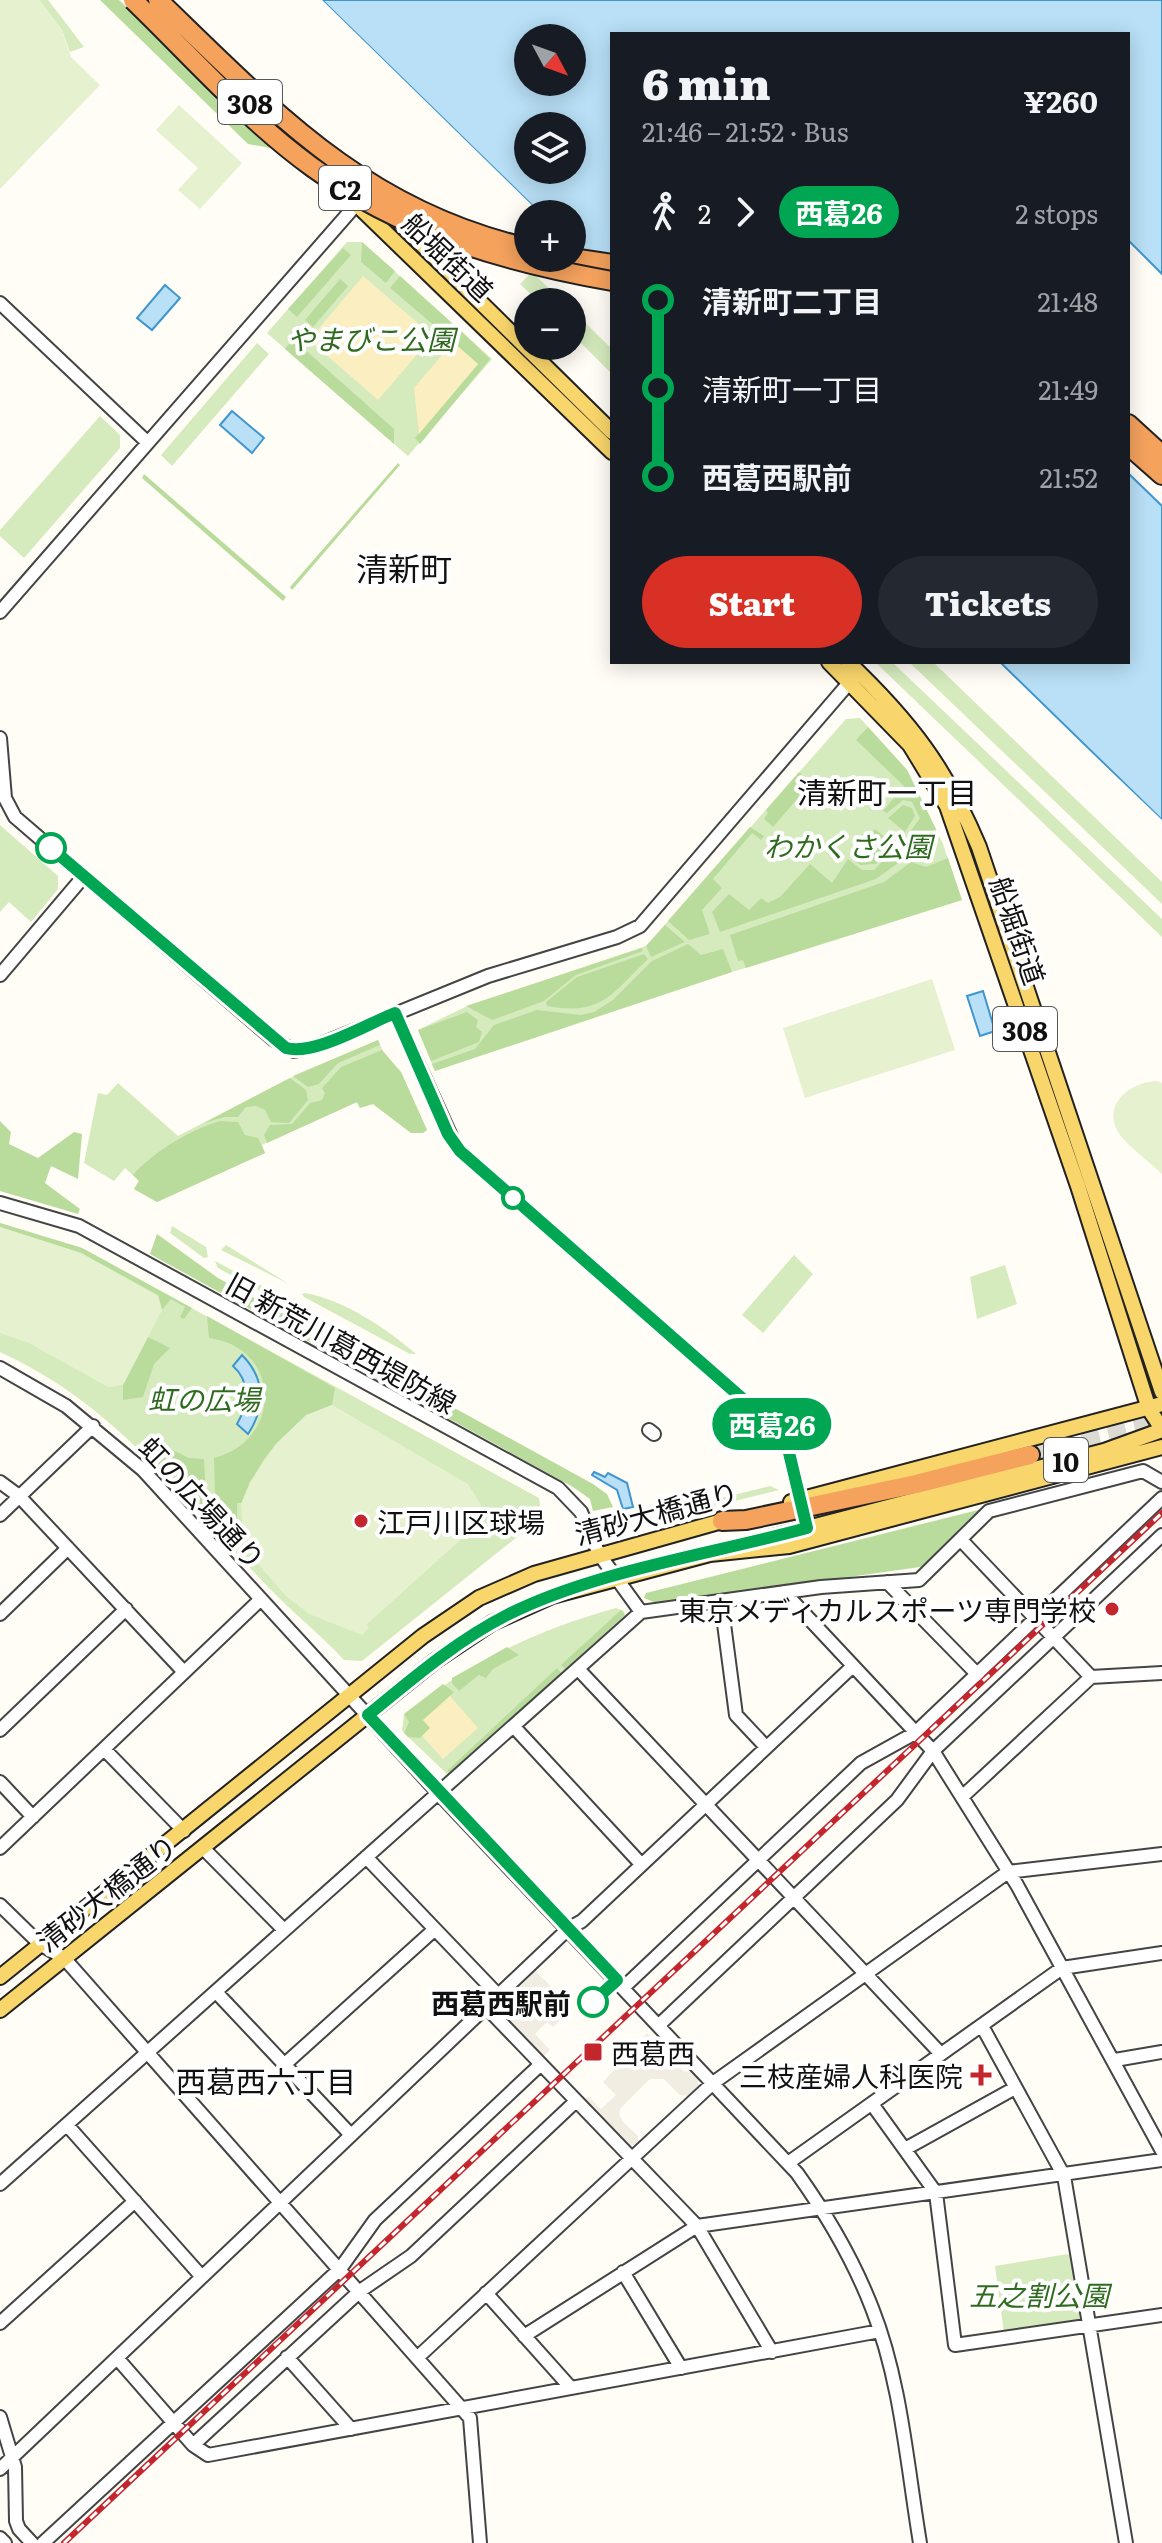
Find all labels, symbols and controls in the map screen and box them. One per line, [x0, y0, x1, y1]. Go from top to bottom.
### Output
north arrow [514, 24, 586, 96]
map controls [514, 24, 586, 360]
text: 6 min [642, 48, 771, 114]
text: ¥260 [1024, 78, 1098, 122]
road number: 308 [218, 80, 282, 124]
text: 21:46 – 21:52 · Bus [642, 111, 849, 150]
button: layers [514, 112, 586, 184]
road number: C2 [319, 166, 371, 210]
icon: walk [642, 190, 686, 234]
icon: forward [723, 190, 767, 234]
text: 西葛26 [795, 191, 883, 233]
text: 2 [698, 193, 711, 232]
text: 2 stops [1015, 193, 1098, 232]
button: + [514, 200, 586, 272]
street label: 船堀街道 [394, 202, 504, 310]
text: 清新町二丁目 [702, 278, 882, 322]
text: 21:48 [1037, 281, 1098, 320]
button: − [514, 288, 586, 360]
park label: やまびこ公園 [287, 317, 459, 359]
text: 清新町一丁目 [702, 366, 882, 410]
text: 21:49 [1038, 369, 1098, 408]
text: 西葛西駅前 [702, 454, 852, 498]
text: 21:52 [1039, 457, 1098, 496]
district label: 清新町 [356, 543, 452, 591]
button: Start [642, 556, 862, 648]
button: Tickets [878, 556, 1098, 648]
district label: 清新町一丁目 [797, 769, 977, 813]
park label: わかくさ公園 [764, 824, 936, 866]
unlabelled marker [36, 833, 66, 863]
street label: 船堀街道 [981, 870, 1057, 990]
road number: 308 [993, 1007, 1057, 1051]
unlabelled marker [502, 1187, 524, 1209]
street label: 旧 新荒川葛西堤防線 [219, 1261, 465, 1423]
park label: 虹の広場 [148, 1377, 263, 1419]
line badge: 西葛26 [716, 1398, 828, 1450]
text: 西葛26 [728, 1403, 816, 1445]
street label: 虹の広場通り [130, 1426, 276, 1578]
road number: 10 [1044, 1438, 1088, 1482]
street label: 清砂大橋通り [569, 1470, 743, 1554]
place label: 江戸川区球場 [377, 1500, 545, 1542]
marker: 江戸川区球場 [352, 1512, 370, 1530]
place label: 東京メディカルスポーツ専門学校 [679, 1588, 1096, 1630]
marker: 東京メディカルスポーツ専門学校 [1103, 1600, 1121, 1618]
street label: 清砂大橋通り [27, 1824, 185, 1960]
place label: 西葛西駅前 [431, 1981, 571, 2023]
marker: 西葛西駅前 [578, 1987, 608, 2017]
place label: 西葛西 [611, 2031, 695, 2073]
marker: 西葛西 [582, 2041, 604, 2063]
place label: 三枝産婦人科医院 [739, 2054, 963, 2096]
district label: 西葛西六丁目 [176, 2058, 356, 2102]
marker: 三枝産婦人科医院 [970, 2064, 992, 2086]
park label: 五之割公園 [969, 2273, 1113, 2315]

